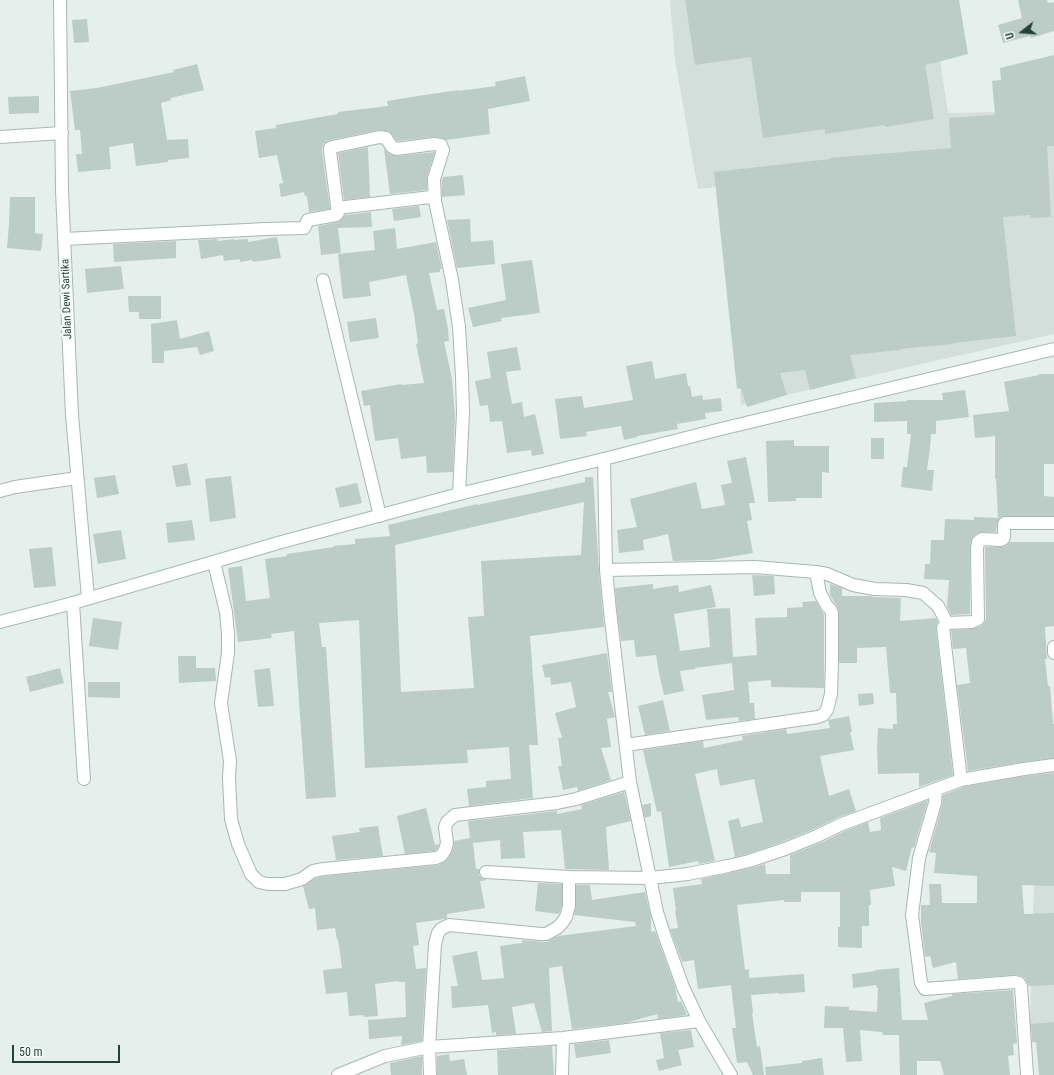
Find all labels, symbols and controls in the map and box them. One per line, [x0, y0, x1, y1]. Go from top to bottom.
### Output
north arrow [1002, 12, 1042, 52]
text: U [1003, 31, 1017, 41]
street label: Jalan Dewi Sartika [59, 259, 75, 339]
scale bar [14, 1037, 122, 1063]
text: 50 m [19, 1045, 43, 1059]

